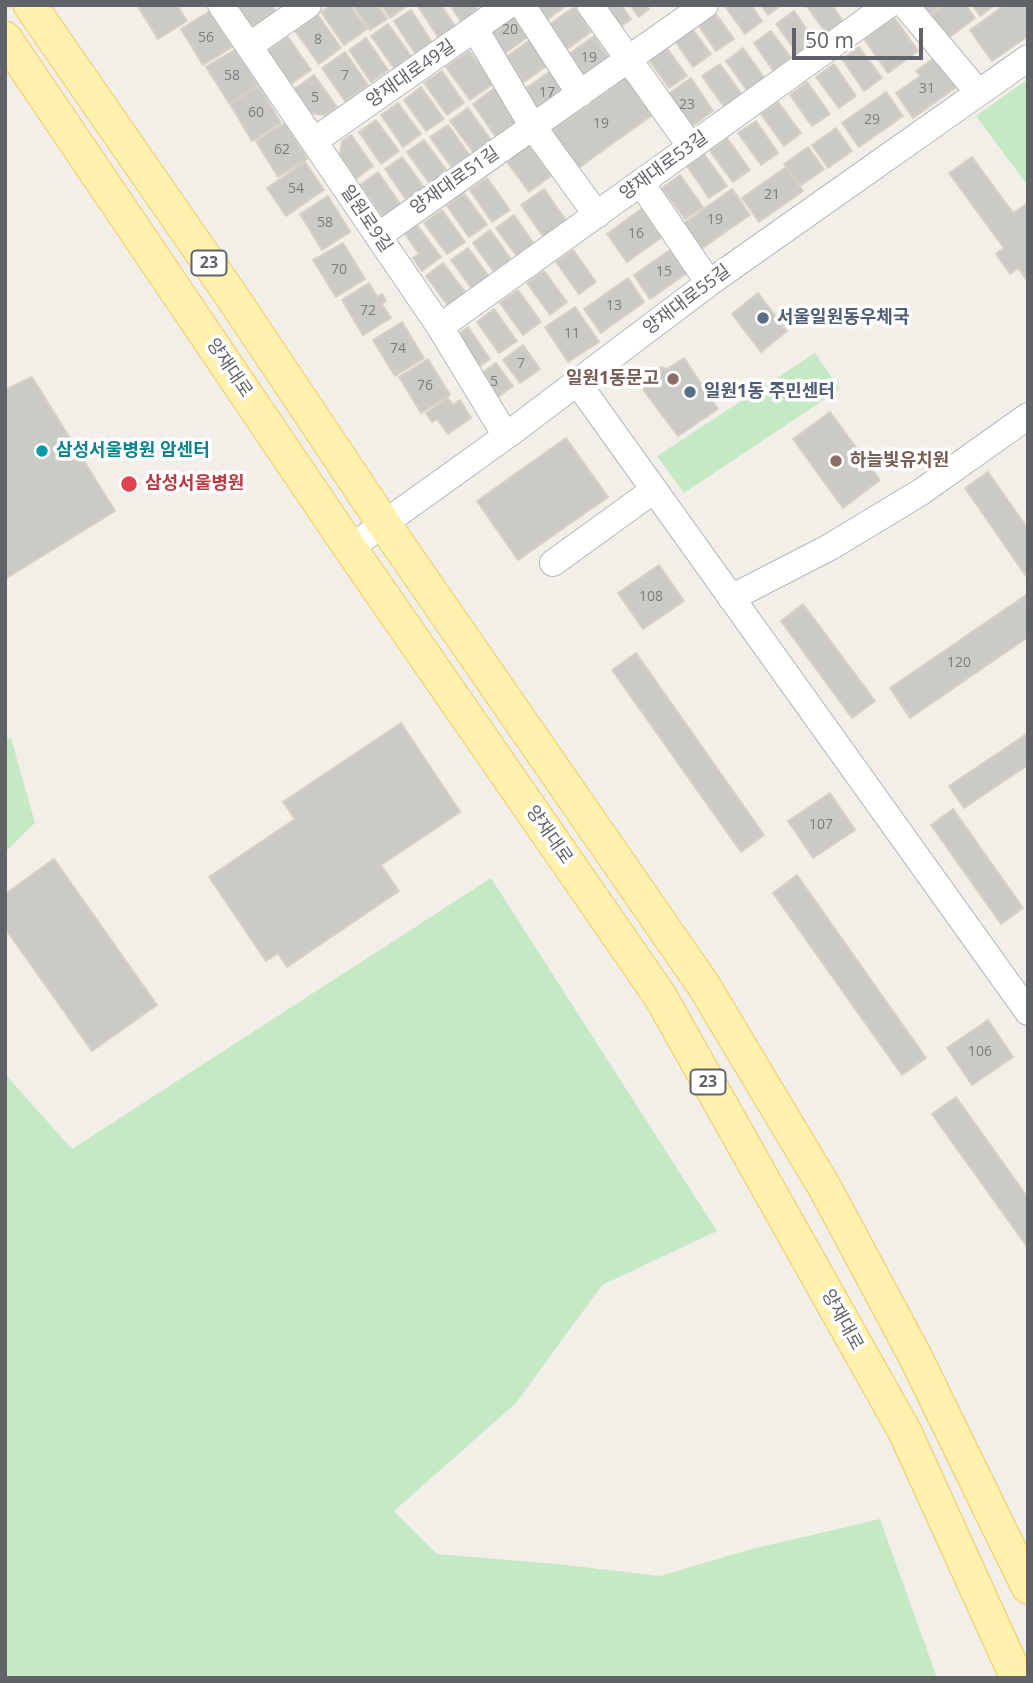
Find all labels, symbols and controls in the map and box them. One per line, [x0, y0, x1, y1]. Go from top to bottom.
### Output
scale bar [795, 14, 926, 58]
house number: 20 [502, 22, 518, 38]
text: 50 m [805, 26, 854, 54]
house number: 56 [198, 30, 214, 46]
house number: 8 [314, 32, 322, 48]
street label: 양재대로49길 [362, 36, 460, 112]
house number: 19 [581, 50, 597, 66]
house number: 58 [224, 68, 240, 84]
house number: 7 [341, 68, 349, 84]
house number: 31 [919, 81, 935, 97]
house number: 17 [539, 85, 555, 101]
house number: 5 [311, 90, 319, 106]
house number: 23 [679, 97, 695, 113]
house number: 60 [248, 105, 264, 121]
house number: 29 [864, 112, 880, 128]
house number: 19 [593, 116, 609, 132]
street label: 양재대로53길 [616, 127, 712, 205]
house number: 62 [274, 142, 290, 158]
street label: 양재대로51길 [406, 143, 504, 219]
house number: 54 [288, 181, 304, 197]
street label: 일원로9길 [336, 181, 396, 257]
house number: 21 [764, 187, 780, 203]
house number: 19 [707, 212, 723, 228]
house number: 58 [317, 215, 333, 231]
house number: 16 [628, 226, 644, 242]
road number: 23 [192, 250, 227, 276]
street label: 양재대로55길 [639, 260, 735, 340]
house number: 70 [331, 262, 347, 278]
house number: 15 [656, 264, 672, 280]
house number: 13 [606, 298, 622, 314]
house number: 72 [360, 303, 376, 319]
place label: 서울일원동우체국 [777, 307, 909, 329]
marker: 서울일원동우체국 [755, 310, 771, 326]
house number: 11 [564, 326, 580, 342]
street label: 양재대로 [202, 335, 256, 401]
house number: 74 [390, 341, 406, 357]
house number: 7 [517, 356, 525, 372]
place label: 일원1동문고 [566, 368, 659, 390]
marker: 일원1동문고 [665, 371, 681, 387]
house number: 5 [490, 374, 498, 390]
house number: 76 [417, 378, 433, 394]
place label: 일원1동 주민센터 [704, 381, 835, 403]
marker: 일원1동 주민센터 [682, 384, 698, 400]
place label: 삼성서울병원 암센터 [56, 440, 210, 462]
marker: 삼성서울병원 암센터 [34, 443, 50, 459]
place label: 하늘빛유치원 [850, 450, 949, 472]
marker: 하늘빛유치원 [828, 453, 844, 469]
place label: 삼성서울병원 [145, 473, 244, 495]
marker: 삼성서울병원 [119, 474, 139, 494]
house number: 108 [639, 589, 663, 605]
house number: 120 [947, 655, 971, 671]
street label: 양재대로 [521, 802, 577, 868]
house number: 107 [809, 817, 833, 833]
house number: 106 [968, 1044, 992, 1060]
road number: 23 [690, 1070, 726, 1094]
street label: 양재대로 [816, 1286, 868, 1354]

